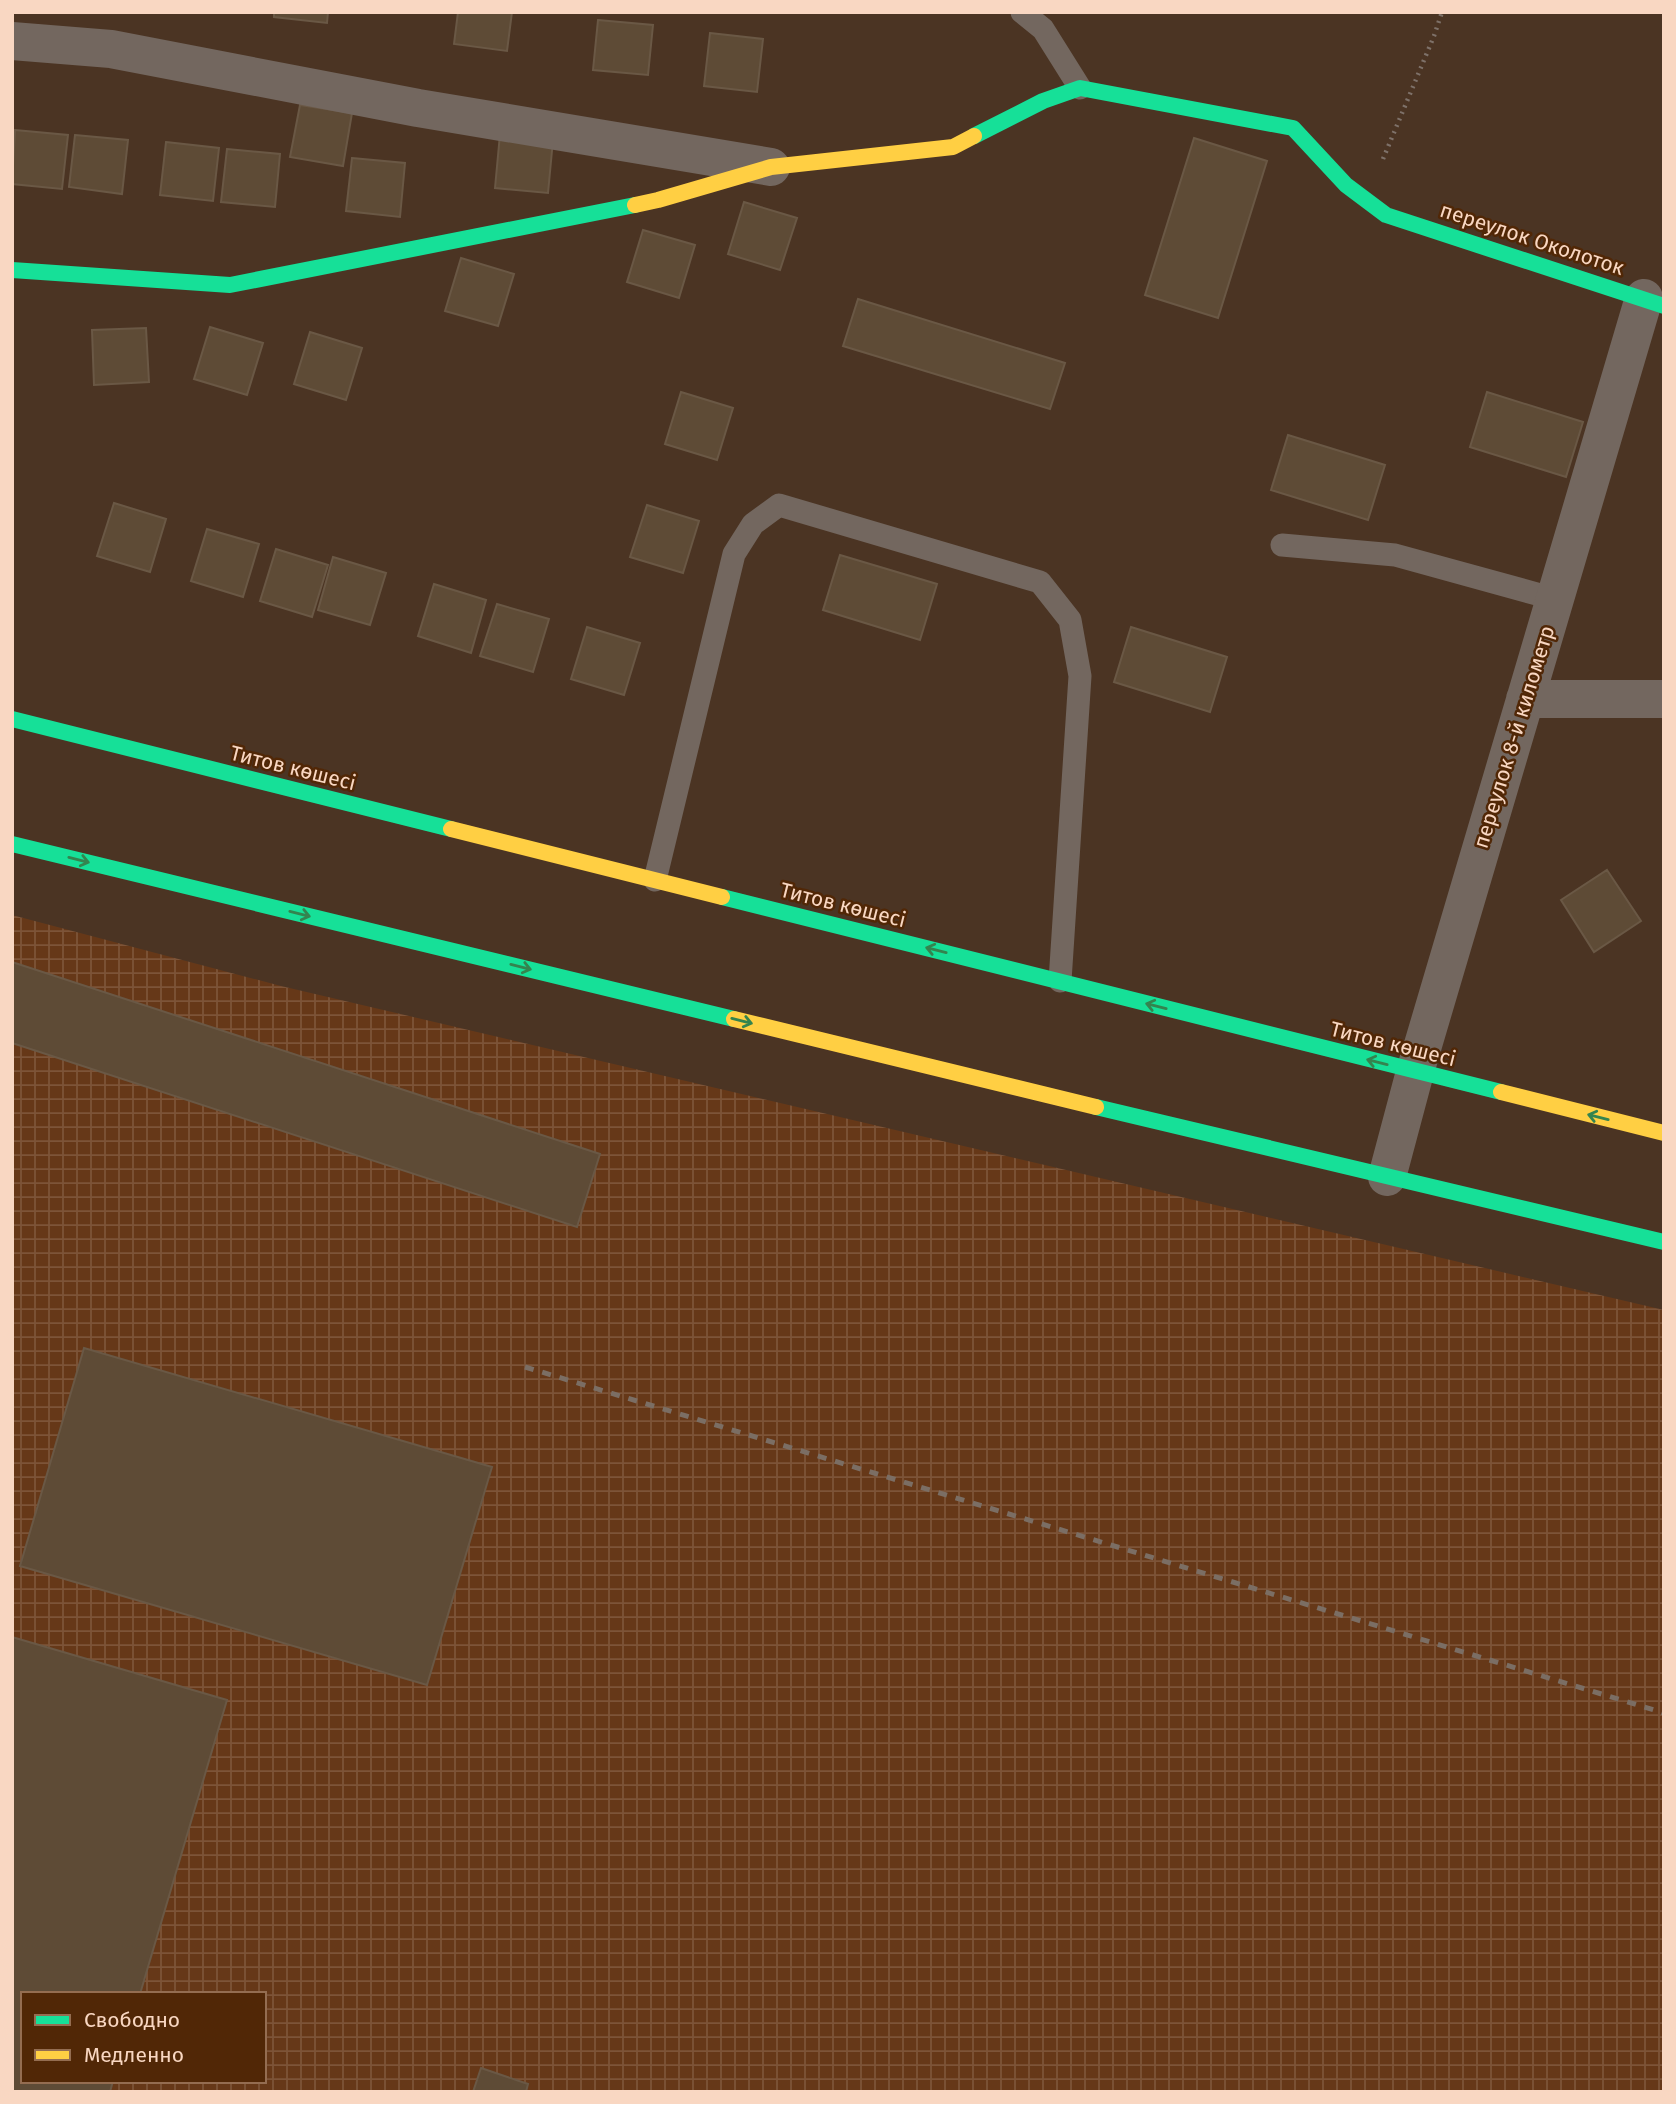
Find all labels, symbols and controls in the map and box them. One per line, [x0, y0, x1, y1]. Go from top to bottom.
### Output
street label: переулок Околоток [1437, 197, 1627, 281]
street label: переулок 8-й километр [1468, 622, 1560, 852]
street label: Титов көшесі [227, 740, 359, 796]
one-way arrow [67, 854, 89, 867]
street label: Титов көшесі [777, 877, 909, 933]
one-way arrow [288, 907, 311, 921]
one-way arrow [925, 943, 948, 956]
one-way arrow [509, 961, 532, 974]
one-way arrow [1145, 999, 1168, 1012]
one-way arrow [730, 1015, 753, 1028]
street label: Титов көшесі [1327, 1016, 1459, 1072]
one-way arrow [1366, 1055, 1389, 1068]
one-way arrow [1587, 1110, 1609, 1123]
legend [21, 1992, 266, 2083]
text: Свободно [84, 2007, 180, 2033]
text: Медленно [84, 2042, 184, 2068]

